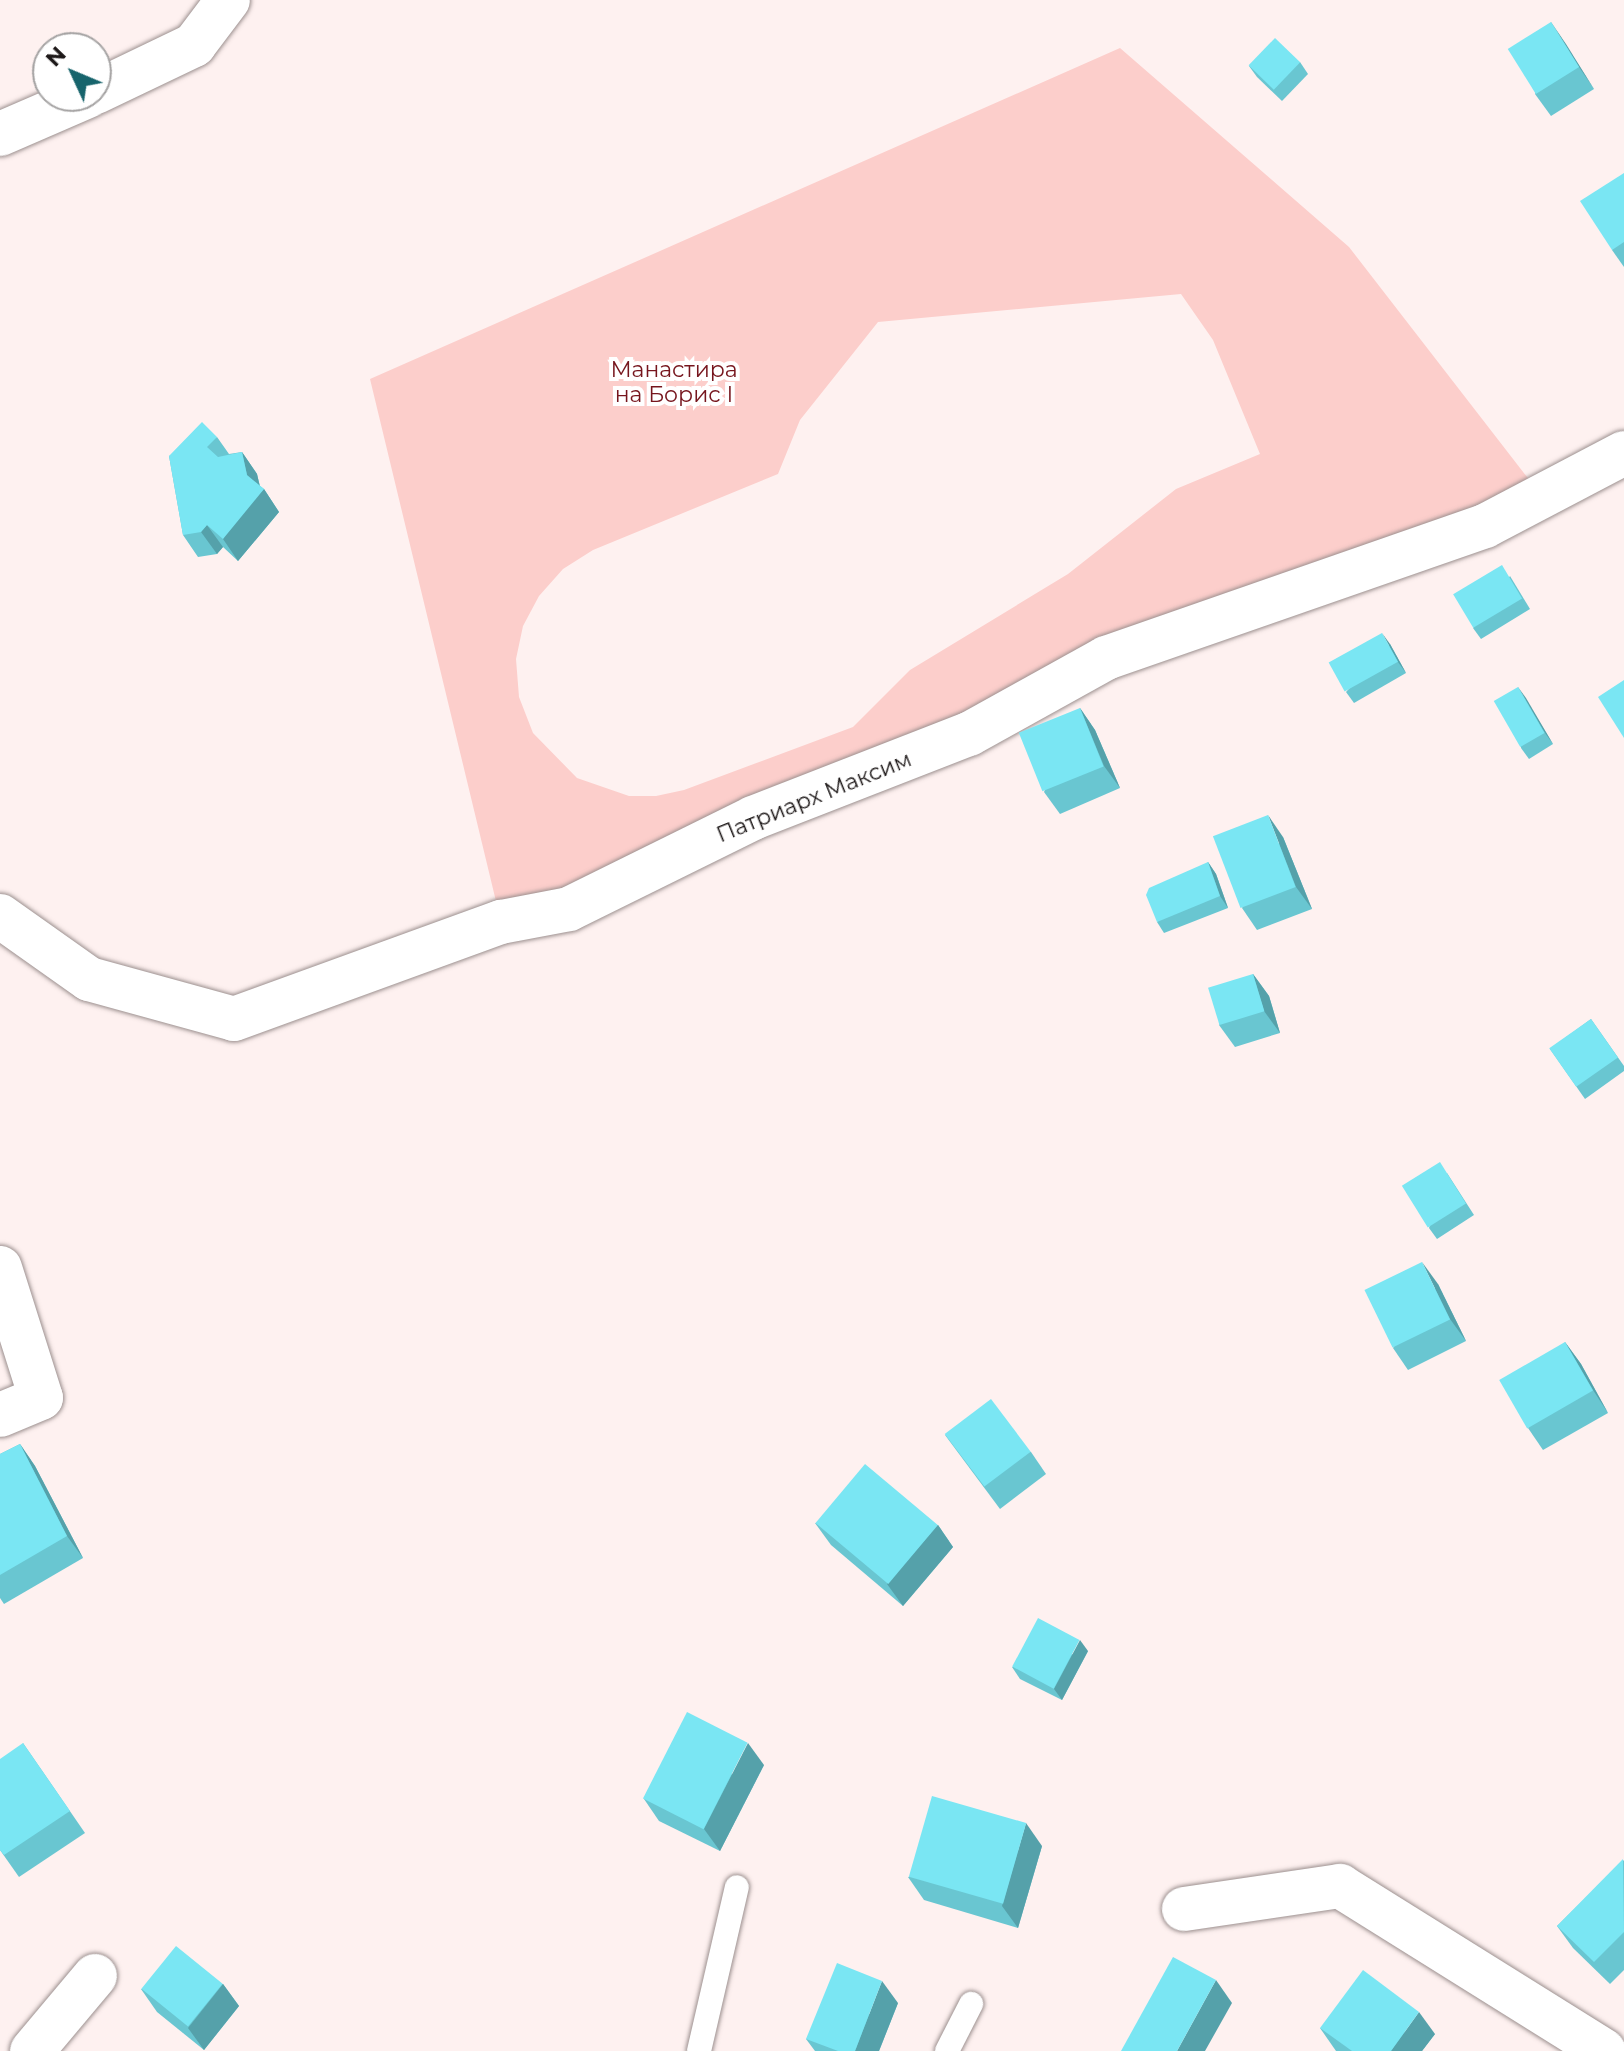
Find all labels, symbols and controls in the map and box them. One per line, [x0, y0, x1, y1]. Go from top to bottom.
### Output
north arrow [32, 32, 112, 112]
text: N [40, 41, 72, 72]
park label: Манастира на Борис І [610, 356, 738, 408]
street label: Патриарх Максим [713, 746, 915, 848]

